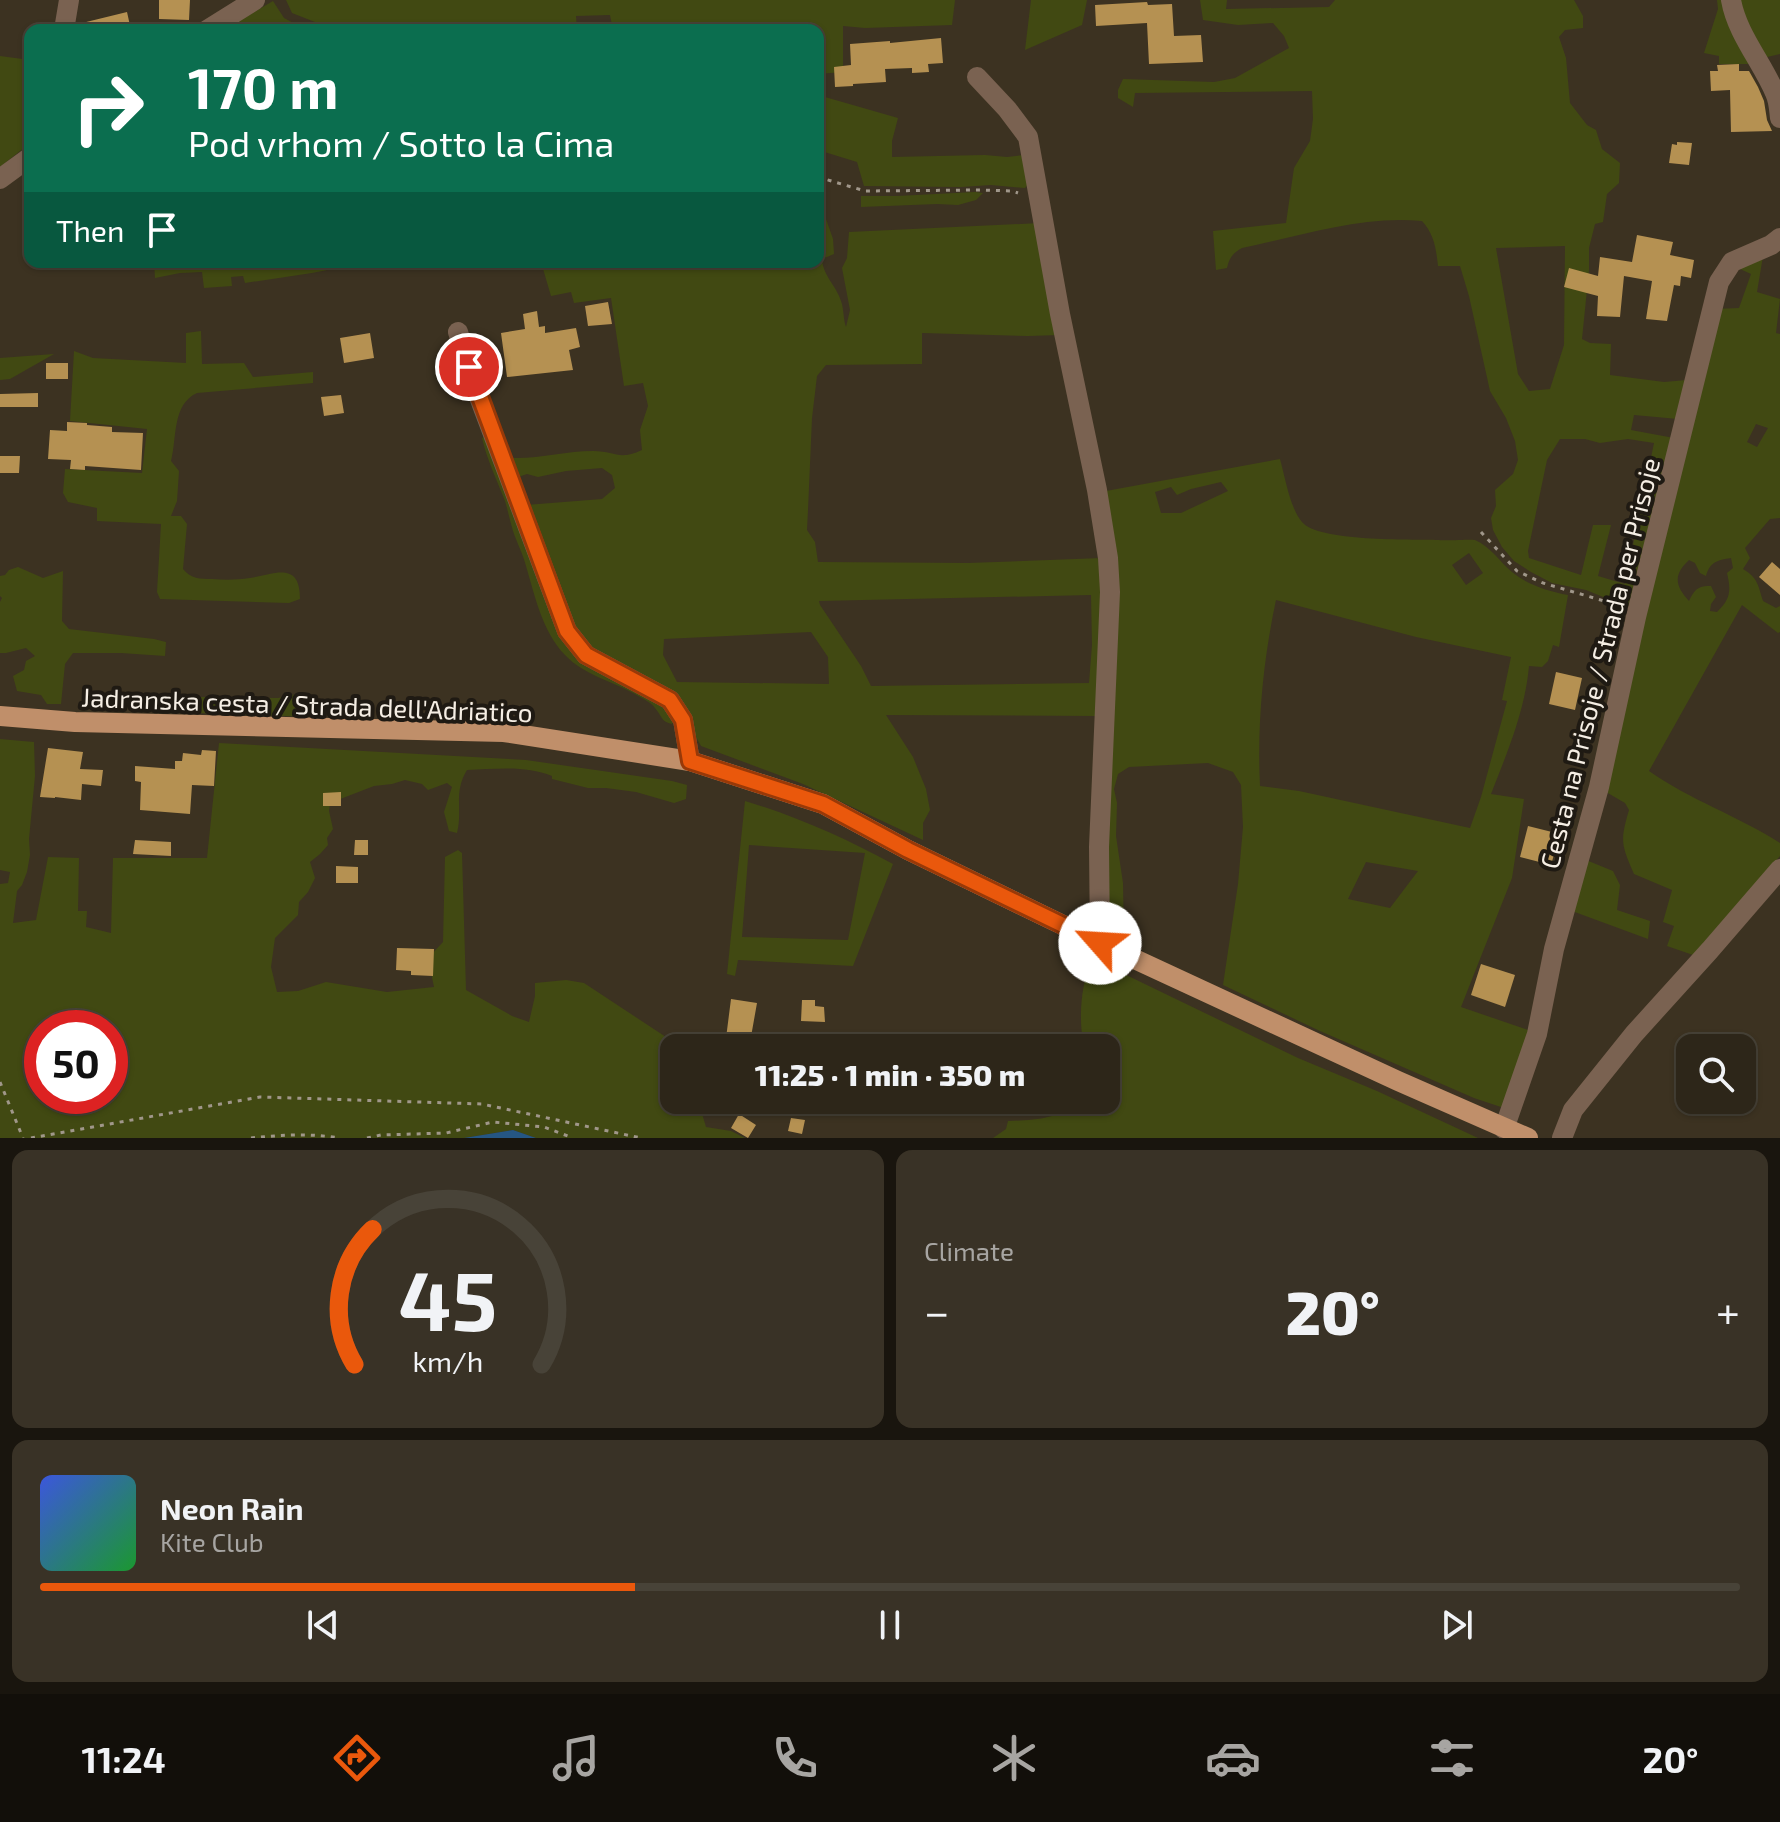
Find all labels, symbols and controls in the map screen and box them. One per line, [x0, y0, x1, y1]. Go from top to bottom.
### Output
text: 170 m [188, 53, 339, 120]
icon: right [56, 56, 160, 160]
text: Pod vrhom / Sotto la Cima [188, 121, 614, 164]
icon: arrive [140, 208, 184, 252]
text: Then [56, 212, 124, 248]
pin [435, 333, 503, 401]
icon: arrive [447, 345, 491, 389]
street label: Cesta na Prisoje / Strada per Prisoje [1533, 454, 1665, 872]
street label: Jadranska cesta / Strada dell'Adriatico [81, 681, 533, 727]
position arrow [1058, 901, 1142, 985]
speed limit sign: 50 [24, 1010, 128, 1114]
map controls [1676, 1034, 1756, 1114]
button: search [1676, 1034, 1756, 1114]
text: 11:25 · 1 min · 350 m [755, 1056, 1025, 1092]
text: Climate [924, 1235, 1014, 1266]
text: 45 [399, 1248, 497, 1348]
text: 20° [1286, 1275, 1380, 1347]
text: − [924, 1284, 950, 1337]
text: + [1716, 1284, 1740, 1337]
text: km/h [413, 1343, 483, 1378]
text: Neon Rain [160, 1490, 304, 1526]
text: Kite Club [160, 1526, 264, 1557]
icon: previous [301, 1603, 345, 1647]
icon: pause [868, 1603, 912, 1647]
icon: next [1435, 1603, 1479, 1647]
icon: directions [329, 1730, 385, 1786]
icon: music [548, 1730, 604, 1786]
icon: phone [767, 1730, 823, 1786]
icon: climate [986, 1730, 1042, 1786]
icon: car [1205, 1730, 1261, 1786]
icon: filters [1424, 1730, 1480, 1786]
text: 11:24 [81, 1737, 166, 1780]
text: 20° [1642, 1737, 1699, 1780]

